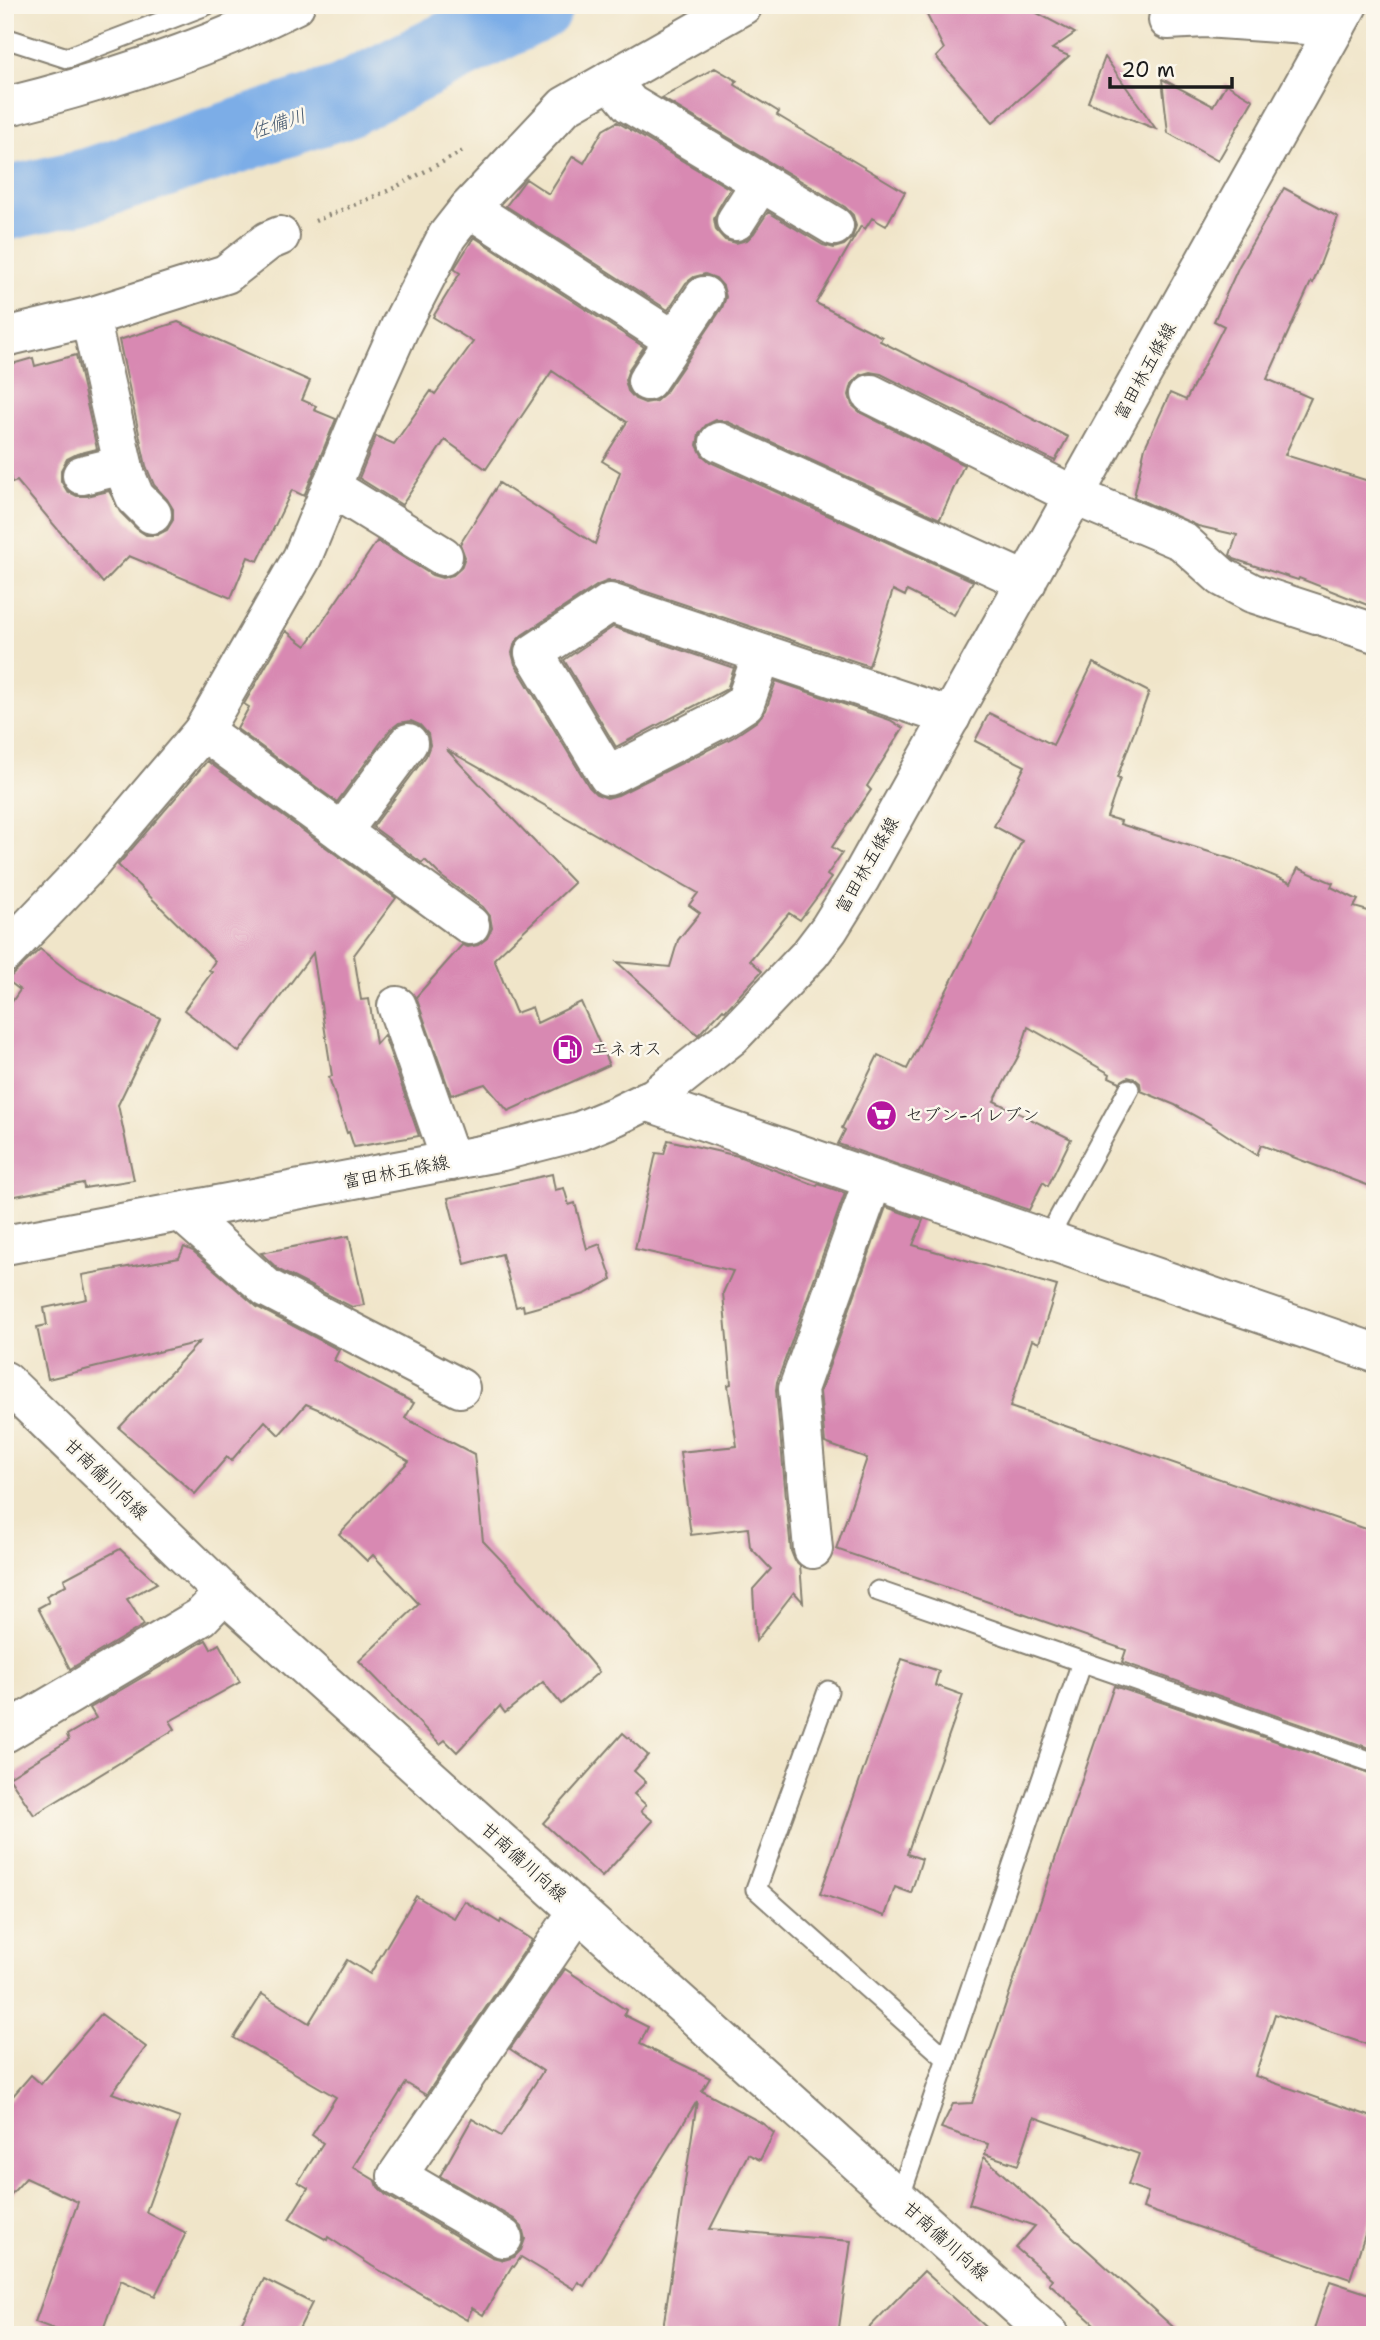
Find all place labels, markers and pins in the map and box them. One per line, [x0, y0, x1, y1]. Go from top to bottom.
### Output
fuel station icon: エネオス [551, 1032, 585, 1066]
place label: エネオス [591, 1037, 662, 1061]
supermarket icon: セブン-イレブン [865, 1098, 899, 1132]
place label: セブン-イレブン [905, 1103, 1040, 1127]

